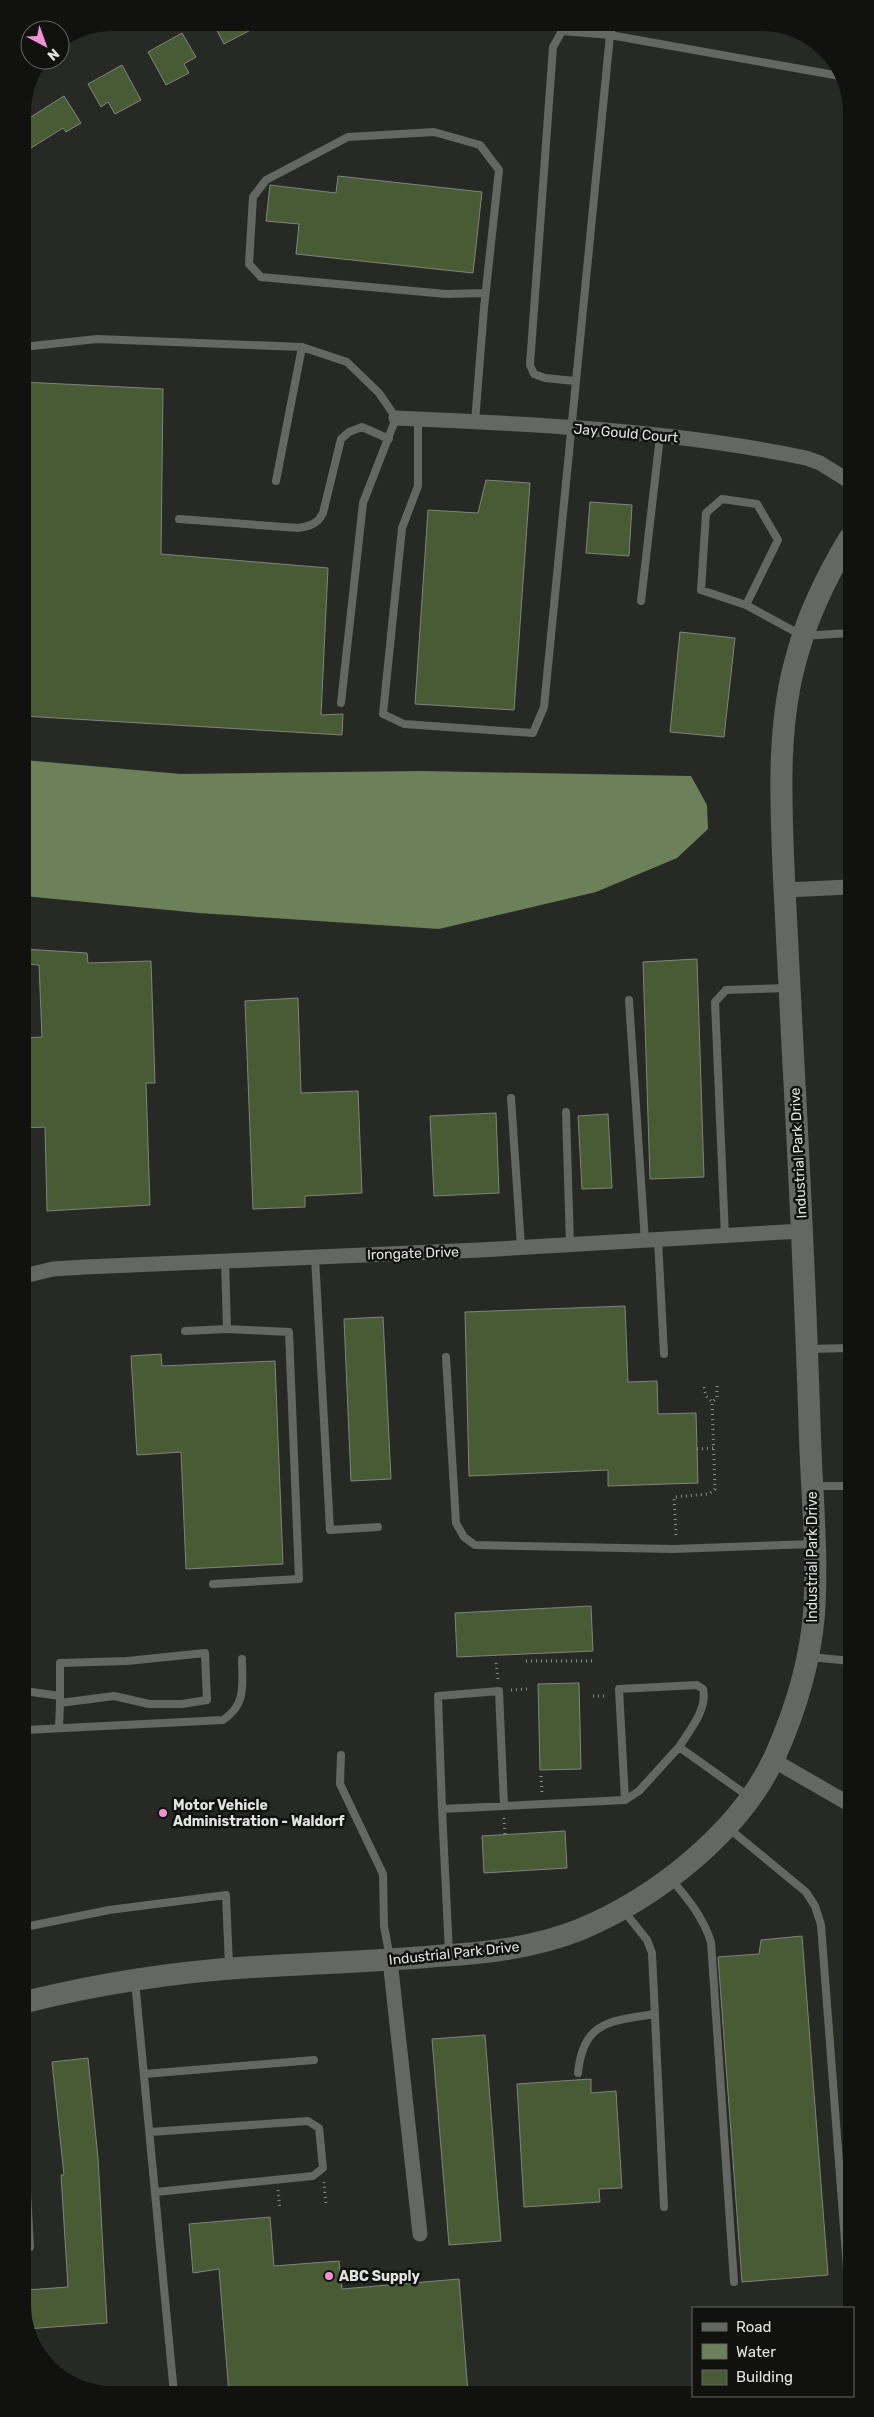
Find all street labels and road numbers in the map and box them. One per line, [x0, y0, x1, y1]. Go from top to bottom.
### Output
street label: Jay Gould Court [573, 420, 679, 447]
street label: Industrial Park Drive [787, 1087, 810, 1219]
street label: Irongate Drive [367, 1243, 459, 1264]
street label: Industrial Park Drive [804, 1491, 821, 1623]
street label: Industrial Park Drive [388, 1938, 520, 1969]

